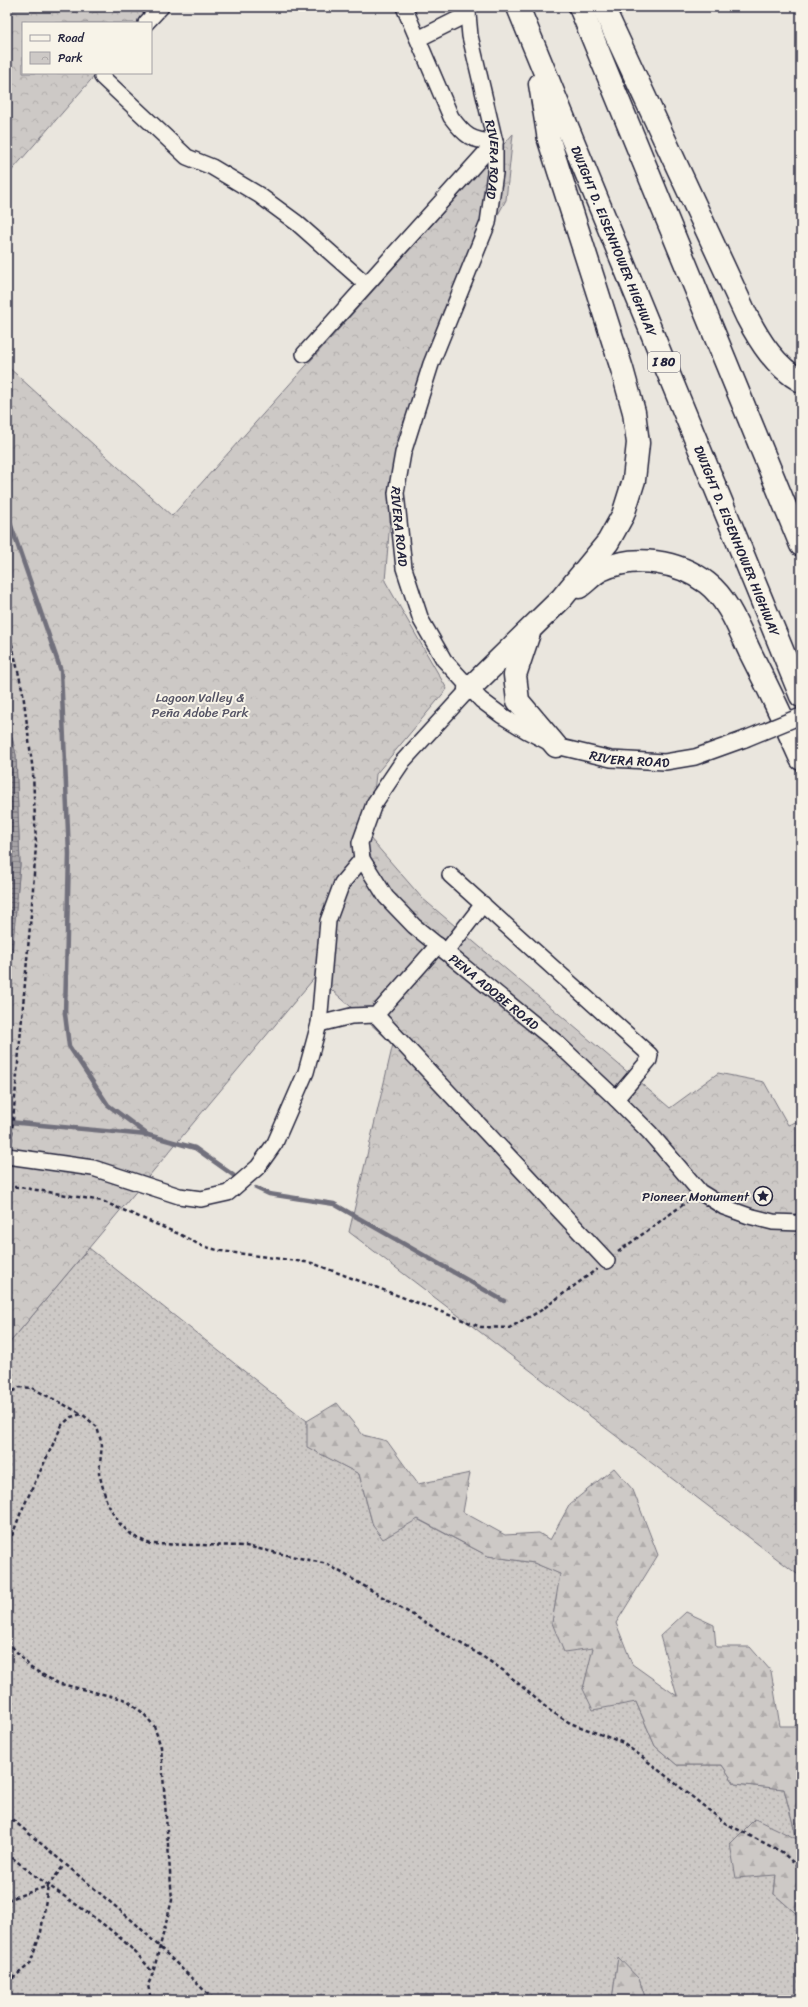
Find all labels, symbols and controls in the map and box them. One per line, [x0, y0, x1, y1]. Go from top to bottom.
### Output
legend [22, 22, 152, 74]
text: Road [58, 27, 85, 49]
text: Park [58, 47, 83, 69]
street label: RIVERA ROAD [478, 117, 506, 201]
street label: DWIGHT D. EISENHOWER HIGHWAY [564, 142, 663, 341]
road number: I 80 [648, 352, 680, 372]
street label: DWIGHT D. EISENHOWER HIGHWAY [687, 442, 787, 641]
street label: RIVERA ROAD [384, 485, 415, 568]
park label: Lagoon Valley & Peña Adobe Park [152, 686, 249, 724]
street label: RIVERA ROAD [587, 743, 672, 774]
street label: PENA ADOBE ROAD [443, 948, 545, 1036]
place label: Pioneer Monument [642, 1185, 750, 1208]
place icon: Pioneer Monument [752, 1185, 774, 1207]

